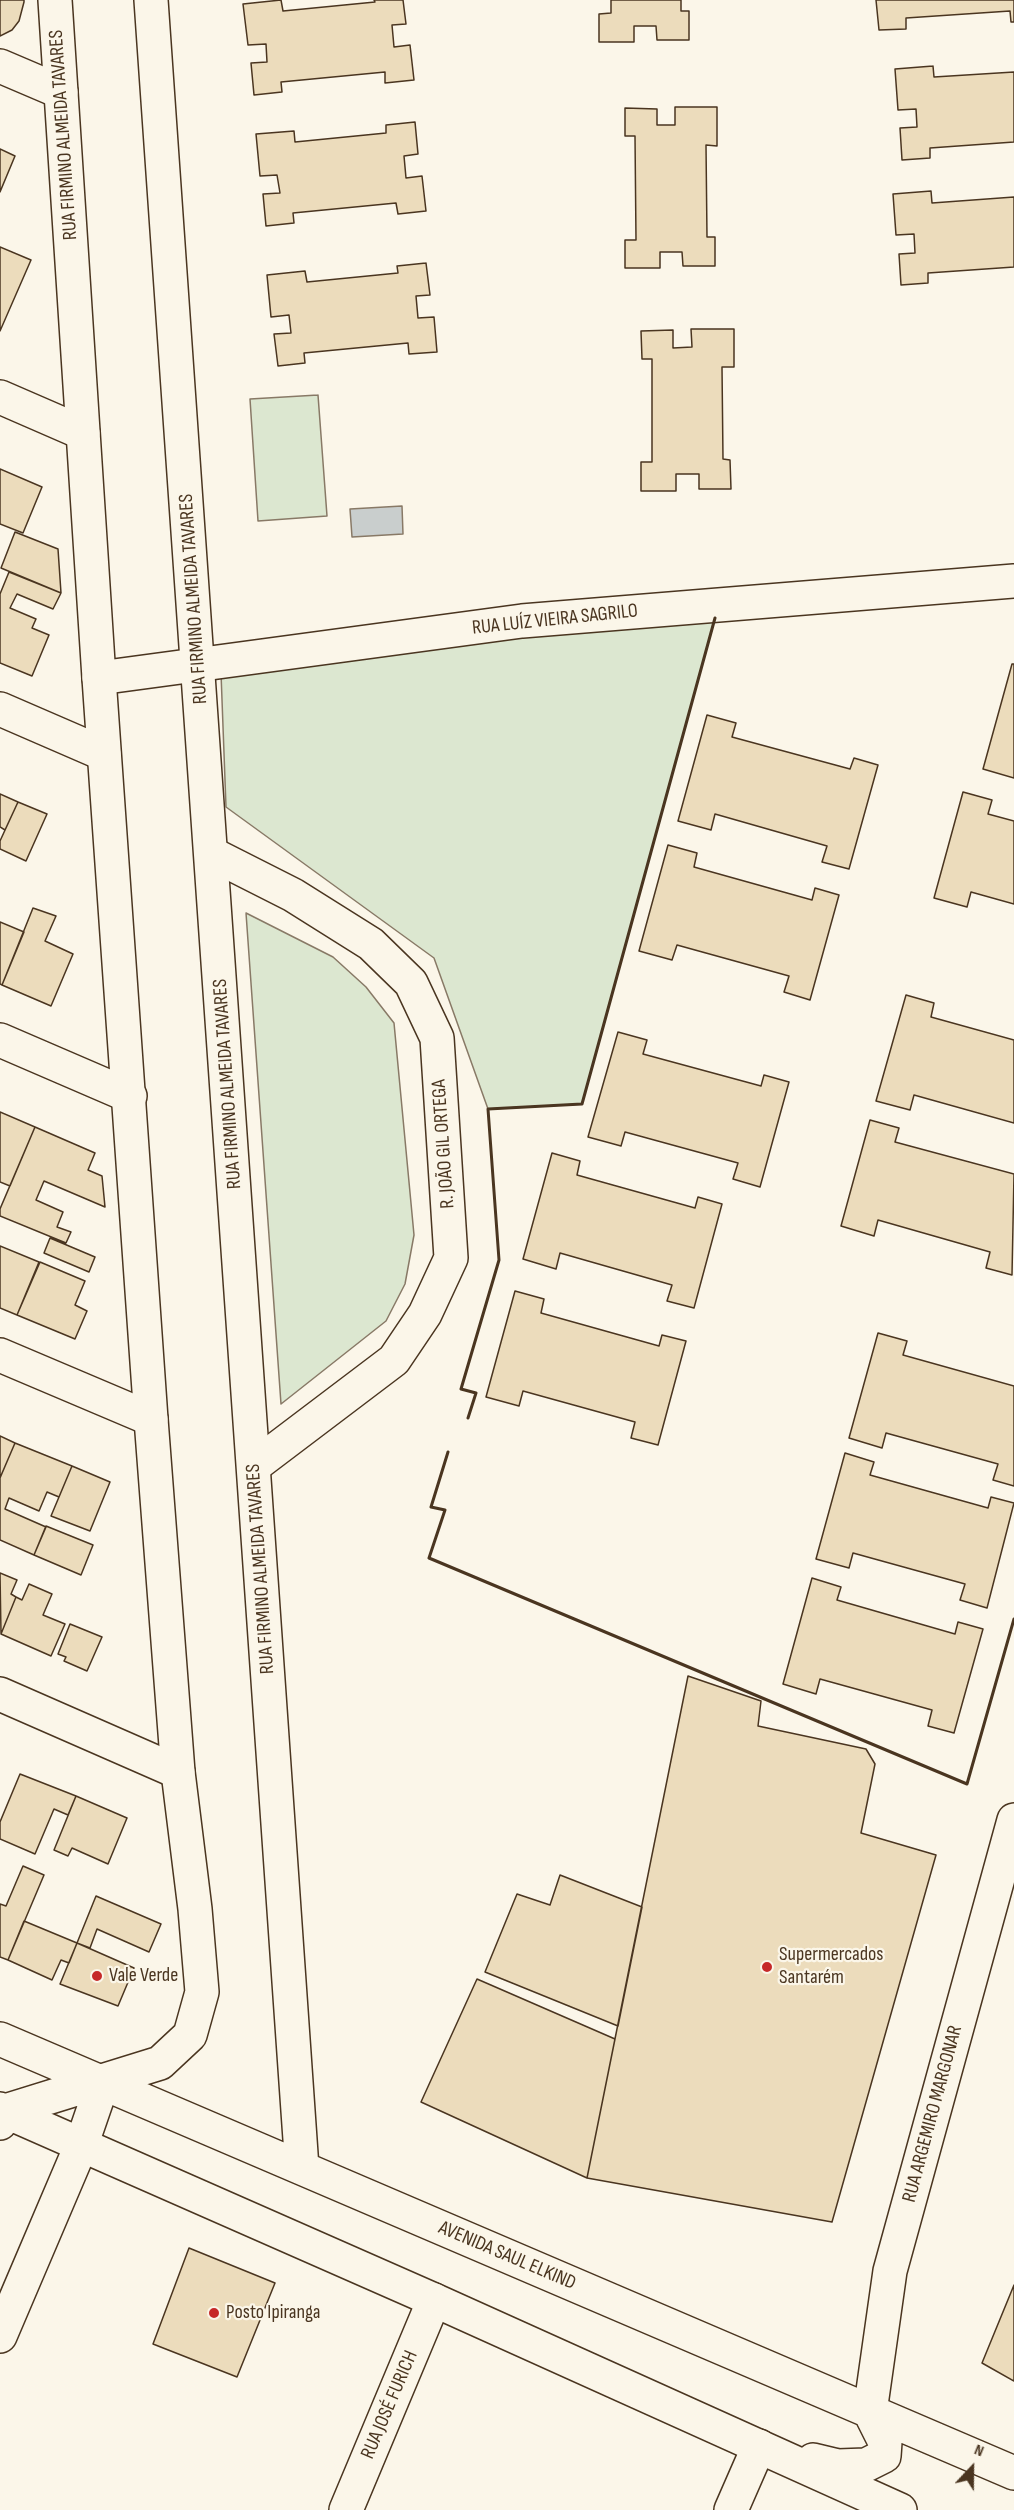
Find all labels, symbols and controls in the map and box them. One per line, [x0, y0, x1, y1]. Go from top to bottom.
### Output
street label: RUA FIRMINO ALMEIDA TAVARES [45, 29, 83, 241]
street label: RUA FIRMINO ALMEIDA TAVARES [175, 493, 213, 705]
street label: RUA LUÍZ VIEIRA SAGRILO [471, 599, 639, 641]
street label: RUA FIRMINO ALMEIDA TAVARES [209, 978, 247, 1190]
street label: R. JOÃO GIL ORTEGA [428, 1079, 460, 1209]
street label: RUA FIRMINO ALMEIDA TAVARES [242, 1463, 280, 1675]
place label: Supermercados Santarém [779, 1943, 884, 1990]
marker: Supermercados Santarém [760, 1960, 774, 1974]
place label: Vale Verde [109, 1964, 178, 1988]
marker: Vale Verde [90, 1969, 104, 1983]
street label: RUA ARGEMIRO MARGONAR [898, 2023, 968, 2205]
street label: AVENIDA SAUL ELKIND [435, 2216, 579, 2296]
place label: Posto Ipiranga [226, 2301, 320, 2325]
marker: Posto Ipiranga [207, 2306, 221, 2320]
street label: RUA JOSÉ FURICH [356, 2347, 424, 2463]
north arrow [942, 2438, 1002, 2498]
text: N [971, 2440, 986, 2461]

